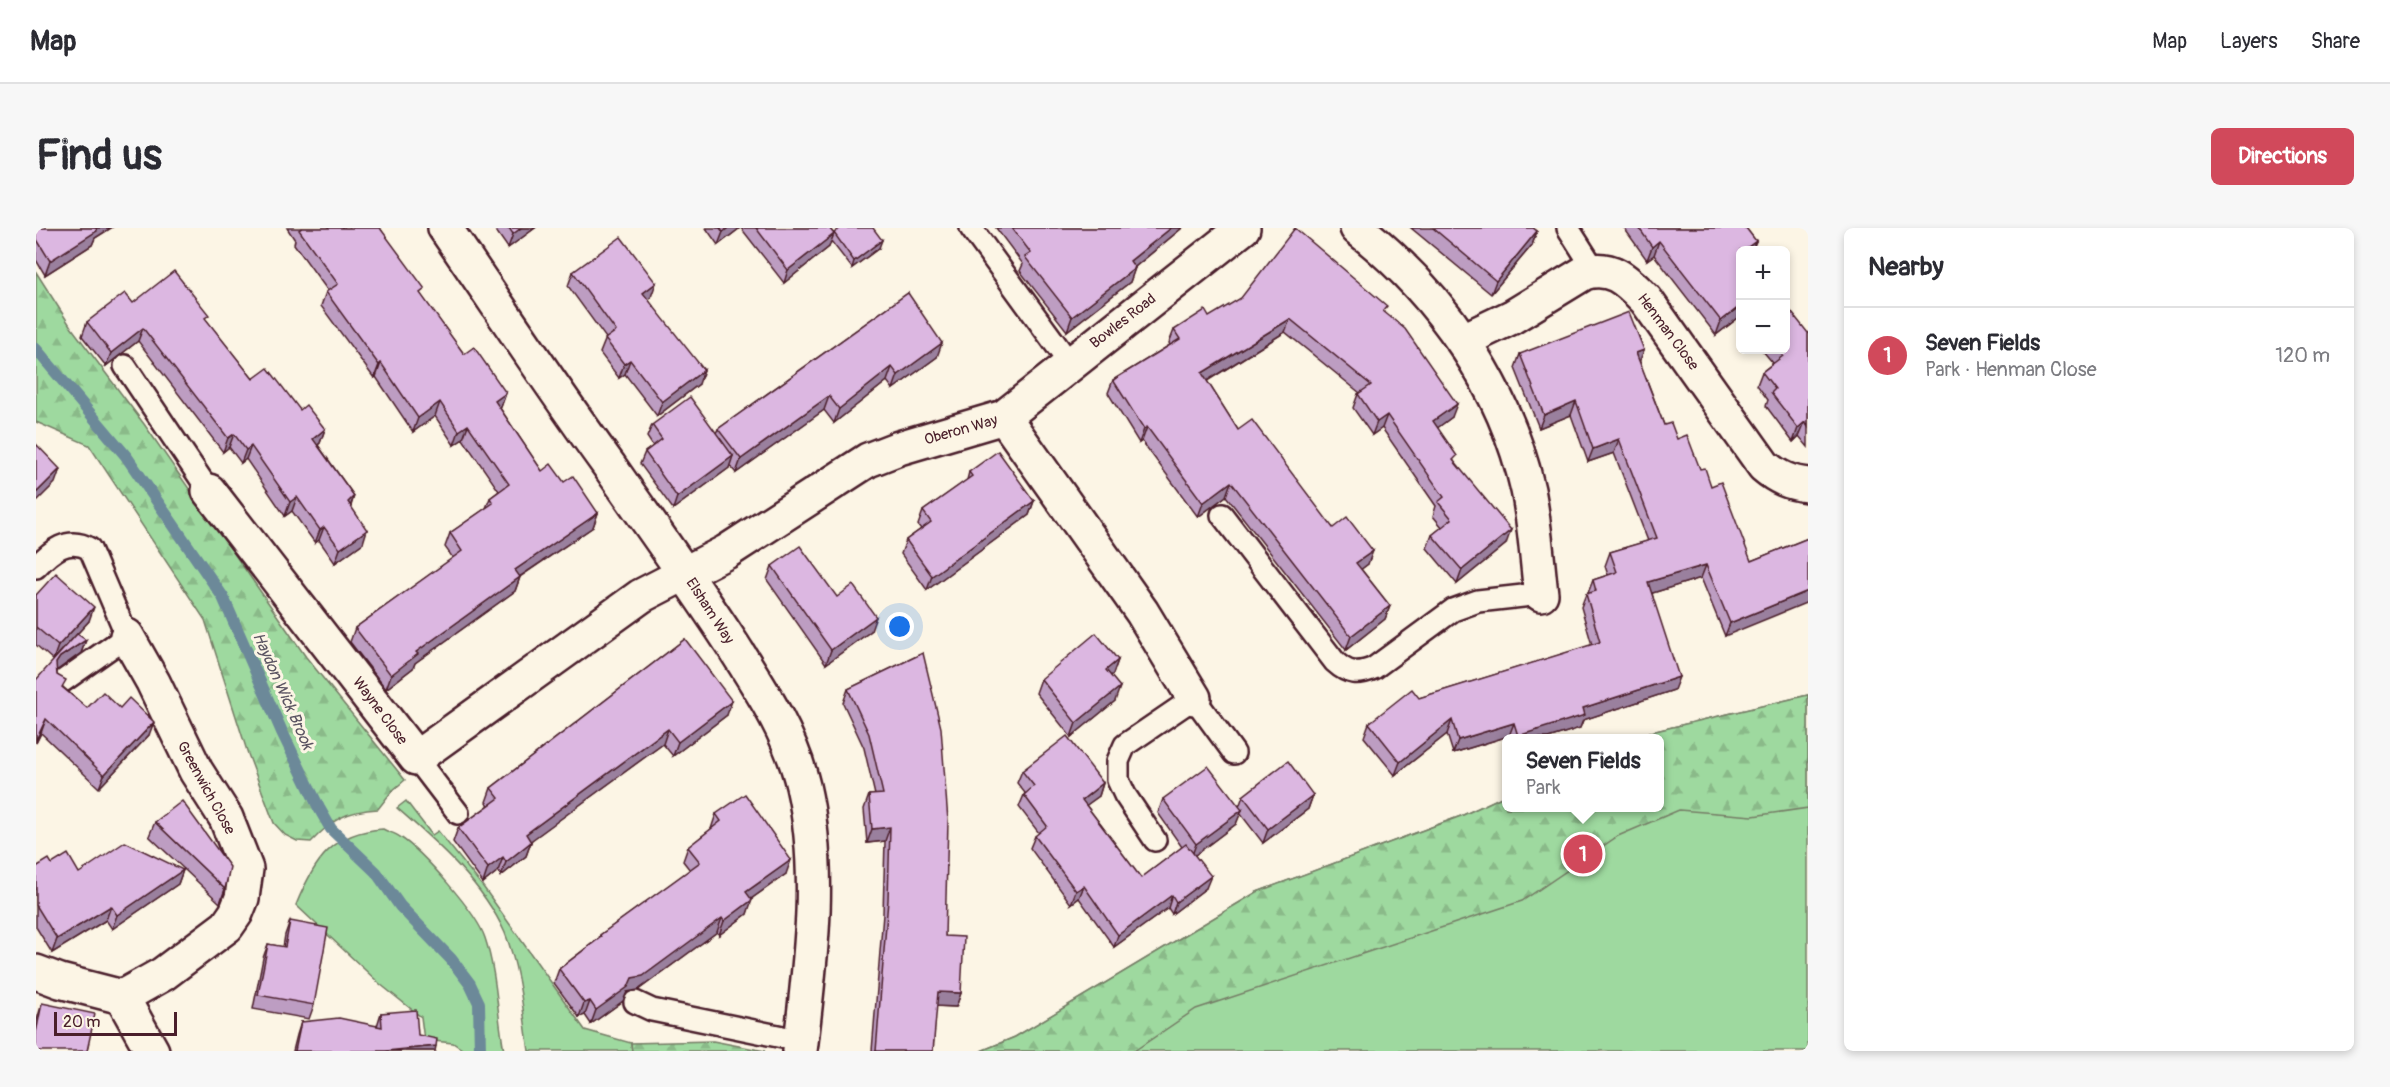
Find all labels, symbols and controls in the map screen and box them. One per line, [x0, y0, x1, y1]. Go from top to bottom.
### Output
text: Map [30, 24, 76, 59]
text: Map [2152, 28, 2187, 55]
text: Layers [2220, 28, 2278, 55]
text: Share [2311, 28, 2360, 55]
button: Directions [2211, 128, 2354, 185]
text: Find us [36, 130, 162, 182]
map controls [1736, 246, 1790, 354]
button: + [1736, 246, 1790, 300]
text: Nearby [1868, 251, 1944, 283]
street label: Bowles Road [1086, 289, 1160, 353]
street label: Henman Close [1633, 290, 1703, 375]
button: − [1736, 300, 1790, 354]
text: Seven Fields [1925, 329, 2040, 357]
text: 1 [1884, 343, 1891, 368]
text: 120 m [2275, 343, 2330, 368]
text: Park · Henman Close [1925, 357, 2097, 382]
street label: Oberon Way [922, 410, 1000, 449]
street label: Elsham Way [682, 574, 739, 648]
your location [885, 612, 914, 641]
water label: Haydon Wick Brook [248, 629, 318, 754]
street label: Wayne Close [348, 673, 412, 749]
popup [1502, 734, 1664, 812]
street label: Greenwich Close [173, 738, 240, 838]
text: Seven Fields [1525, 747, 1641, 775]
text: Park [1525, 775, 1561, 800]
pin: 1 [1564, 832, 1602, 876]
scale bar [54, 1009, 177, 1036]
text: 20 m [63, 1012, 101, 1032]

